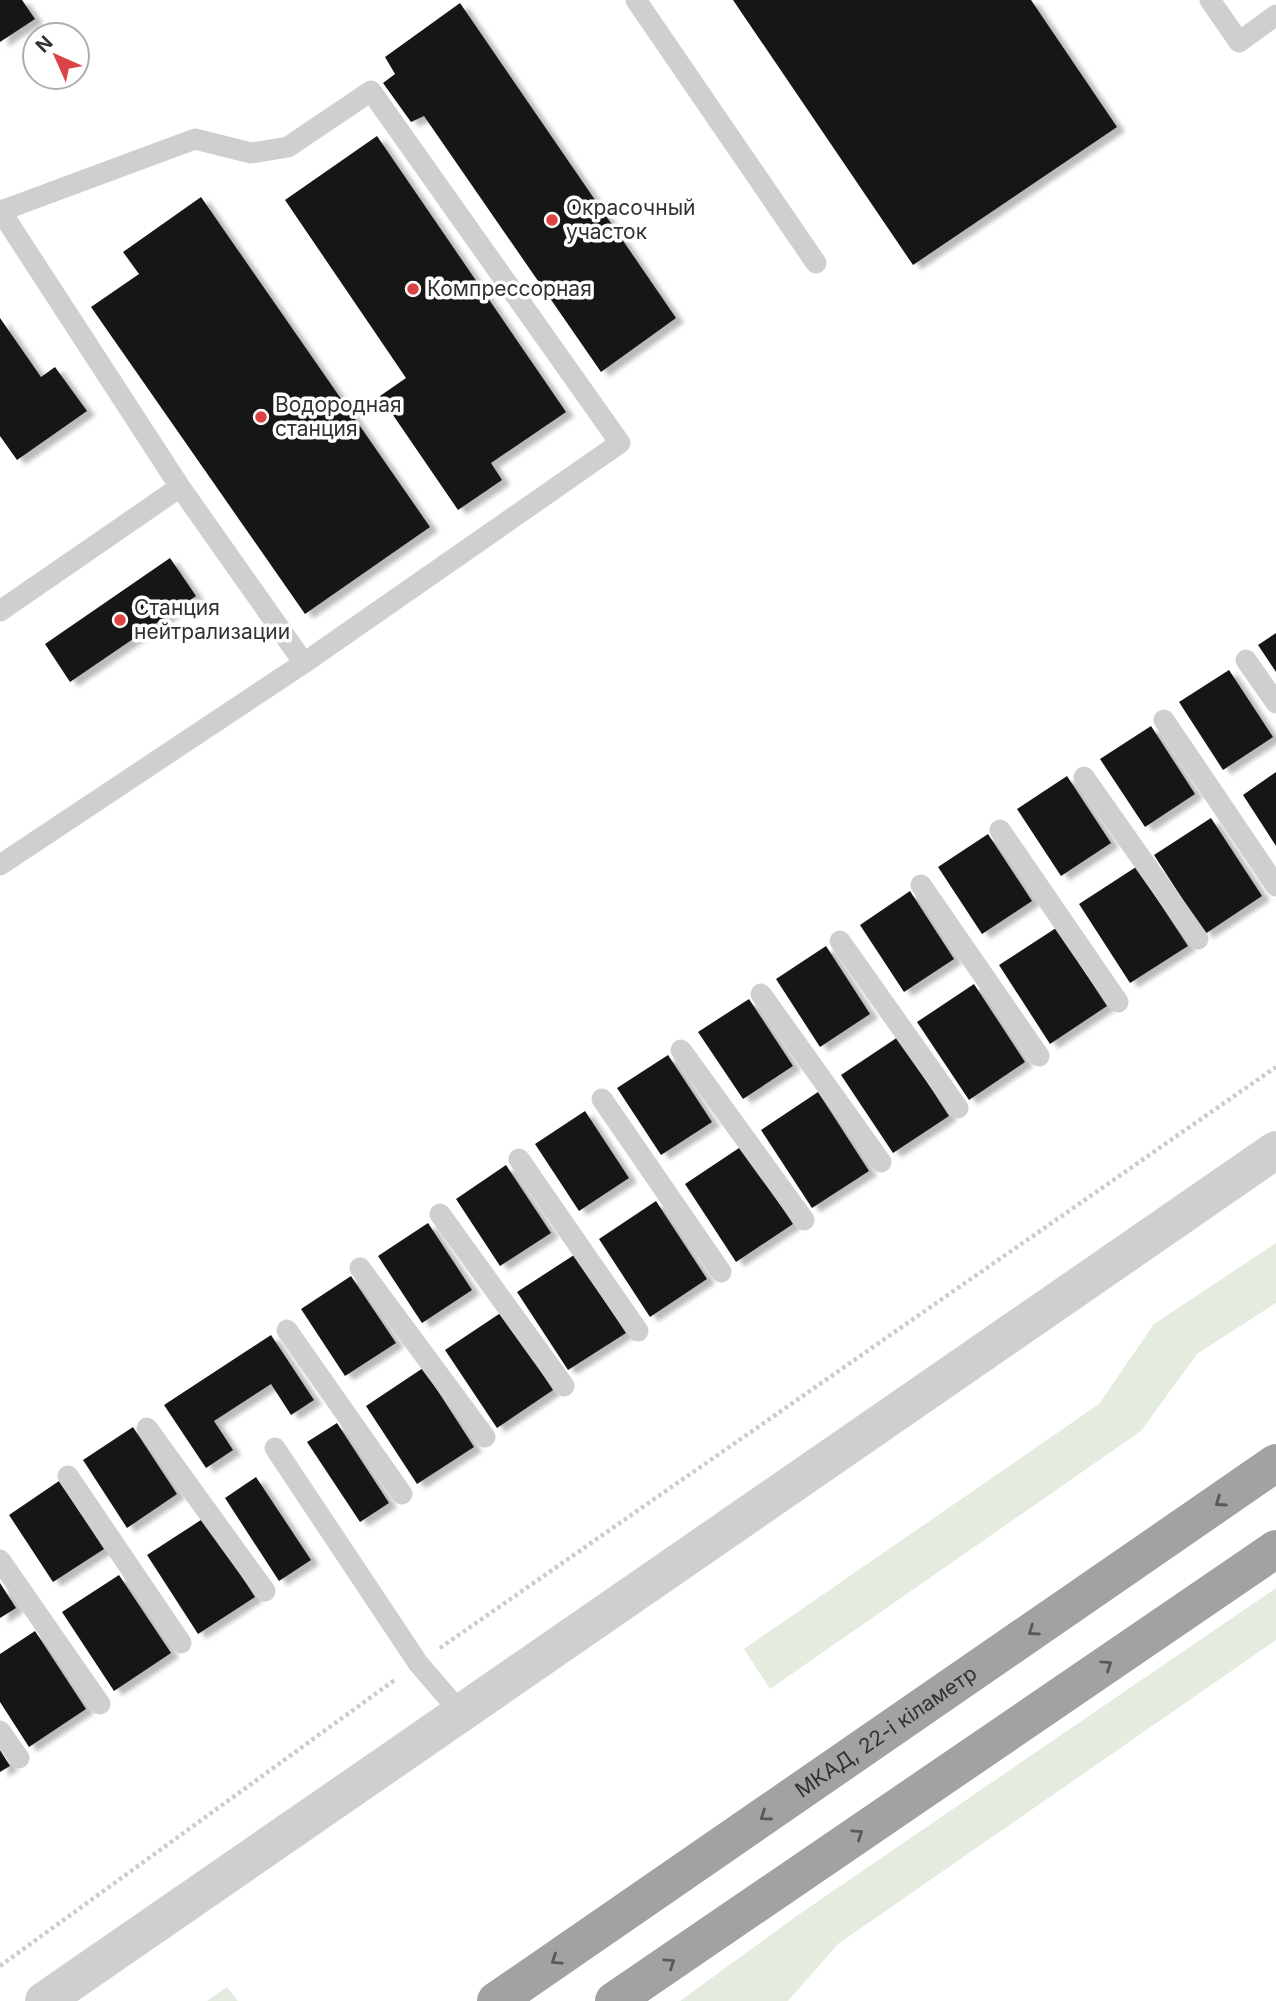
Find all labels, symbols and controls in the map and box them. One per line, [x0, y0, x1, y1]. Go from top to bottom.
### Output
north arrow [21, 21, 91, 91]
text: N [31, 31, 58, 58]
place label: Окрасочный участок [566, 195, 696, 244]
marker: Окрасочный участок [544, 212, 560, 228]
place label: Компрессорная [427, 276, 592, 301]
marker: Компрессорная [405, 281, 421, 297]
place label: Водородная станция [275, 392, 402, 441]
marker: Водородная станция [253, 409, 269, 425]
place label: Станция нейтрализации [134, 595, 290, 644]
marker: Станция нейтрализации [112, 612, 128, 628]
one-way arrow [1215, 1494, 1228, 1506]
one-way arrow [1028, 1623, 1041, 1635]
street label: МКАД, 22-і кіламетр [790, 1660, 981, 1803]
one-way arrow [1099, 1660, 1112, 1673]
one-way arrow [760, 1808, 773, 1820]
one-way arrow [850, 1830, 863, 1842]
one-way arrow [551, 1952, 564, 1964]
one-way arrow [662, 1958, 675, 1971]

